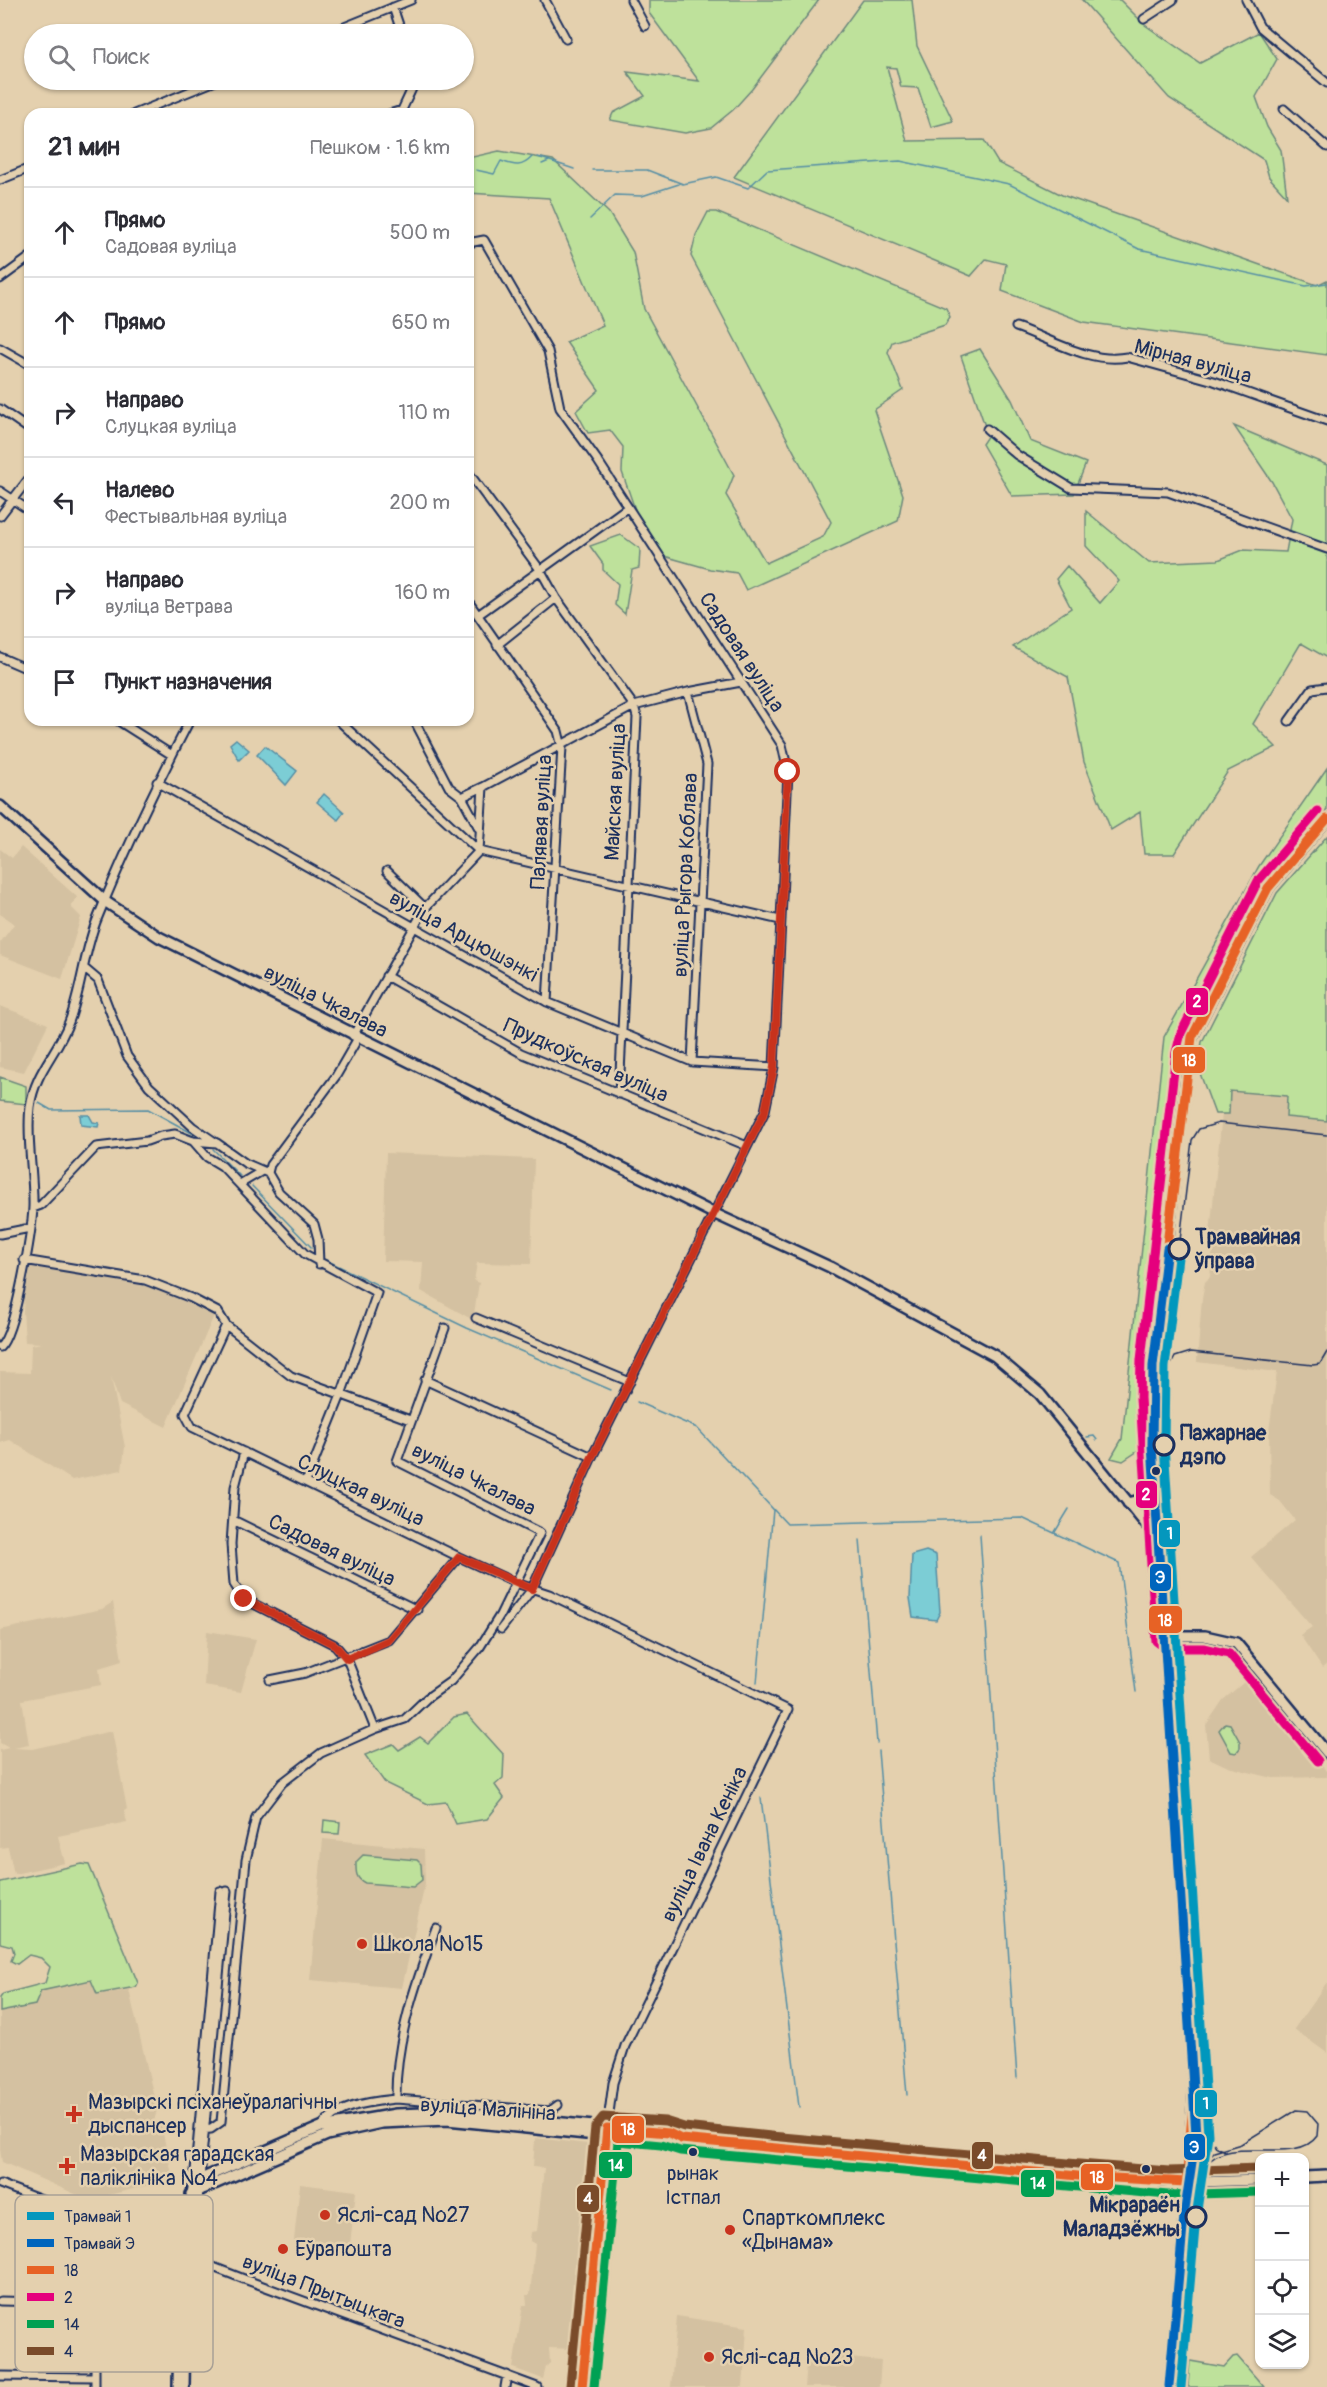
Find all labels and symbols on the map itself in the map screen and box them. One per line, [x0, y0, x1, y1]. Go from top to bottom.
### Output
street label: Мірная вуліца [1131, 333, 1255, 390]
street label: Садовая вуліца [693, 587, 791, 718]
street label: Майская вуліца [598, 723, 633, 861]
street label: Палявая вуліца [524, 754, 559, 890]
route start [774, 758, 800, 784]
street label: вуліца Рыгора Коблава [667, 772, 704, 978]
street label: вуліца Арцюшэнкі [385, 884, 543, 989]
street label: вуліца Чкалава [259, 959, 392, 1044]
line badge: 2 [1185, 987, 1209, 1016]
text: 2 [1193, 992, 1202, 1012]
street label: Прудкоўская вуліца [499, 1012, 673, 1109]
line badge: 18 [1172, 1046, 1206, 1074]
text: 18 [1182, 1051, 1196, 1071]
place label: Трамвайная ўправа [1194, 1224, 1301, 1275]
marker: Трамвайная ўправа [1168, 1238, 1190, 1260]
place label: Пажарнае дэпо [1179, 1420, 1267, 1471]
marker: Пажарнае дэпо [1153, 1434, 1175, 1456]
street label: вуліца Чкалава [407, 1437, 540, 1522]
street label: Слуцкая вуліца [293, 1448, 429, 1533]
unlabelled marker [1150, 1465, 1162, 1477]
line badge: 2 [1135, 1480, 1158, 1509]
text: 2 [1142, 1485, 1151, 1505]
street label: Садовая вуліца [264, 1508, 400, 1593]
line badge: 1 [1158, 1519, 1181, 1548]
text: 1 [1167, 1524, 1173, 1544]
line badge: Э [1149, 1563, 1172, 1592]
text: Э [1155, 1568, 1165, 1588]
route end [230, 1585, 256, 1611]
line badge: 18 [1148, 1605, 1183, 1634]
text: 18 [1158, 1611, 1172, 1631]
street label: вуліца Івана Кеніка [655, 1762, 754, 1926]
place label: Школа №15 [374, 1931, 484, 1958]
marker: Школа №15 [355, 1937, 369, 1951]
place label: Мазырскі псіханеўралагічны дыспансер [88, 2089, 337, 2140]
line badge: 1 [1194, 2089, 1218, 2118]
street label: вуліца Малініна [419, 2091, 557, 2128]
text: 1 [1203, 2094, 1209, 2114]
marker: Мазырскі псіханеўралагічны дыспансер [65, 2105, 83, 2123]
line badge: 18 [611, 2115, 645, 2144]
text: 18 [621, 2120, 635, 2140]
line badge: Э [1183, 2133, 1206, 2161]
text: Э [1189, 2138, 1199, 2158]
place label: Мазырская гарадская паліклініка №4 [80, 2141, 274, 2192]
line badge: 4 [971, 2141, 994, 2170]
marker: рынак Істпал [687, 2146, 699, 2158]
text: 4 [977, 2146, 987, 2166]
line badge: 14 [598, 2151, 633, 2179]
text: 14 [608, 2156, 624, 2176]
marker: Мазырская гарадская паліклініка №4 [58, 2157, 76, 2175]
place label: рынак Істпал [665, 2161, 721, 2210]
line badge: 18 [1080, 2163, 1114, 2191]
unlabelled marker [1140, 2163, 1152, 2175]
text: 18 [1090, 2168, 1104, 2188]
line badge: 14 [1020, 2169, 1055, 2198]
text: 14 [1030, 2174, 1046, 2194]
line badge: 4 [576, 2184, 600, 2213]
text: 4 [583, 2189, 593, 2209]
place label: Мікрараён Маладзёжны [1063, 2192, 1180, 2243]
legend [15, 2195, 213, 2372]
place label: Яслі-сад №27 [337, 2202, 469, 2229]
place label: Спарткомплекс «Дынама» [742, 2205, 885, 2256]
marker: Мікрараён Маладзёжны [1185, 2206, 1207, 2228]
text: Трамвай 1 [64, 2207, 131, 2227]
marker: Яслі-сад №27 [318, 2208, 332, 2222]
marker: Спарткомплекс «Дынама» [723, 2223, 737, 2237]
text: Трамвай Э [64, 2234, 135, 2254]
place label: Еўрапошта [295, 2236, 392, 2263]
marker: Еўрапошта [276, 2242, 290, 2256]
street label: вуліца Прытыцкага [239, 2248, 409, 2335]
text: 18 [64, 2261, 78, 2281]
text: 2 [64, 2288, 73, 2308]
text: 14 [64, 2315, 80, 2335]
text: 4 [64, 2342, 73, 2362]
place label: Яслі-сад №23 [721, 2344, 853, 2371]
marker: Яслі-сад №23 [702, 2350, 716, 2364]

